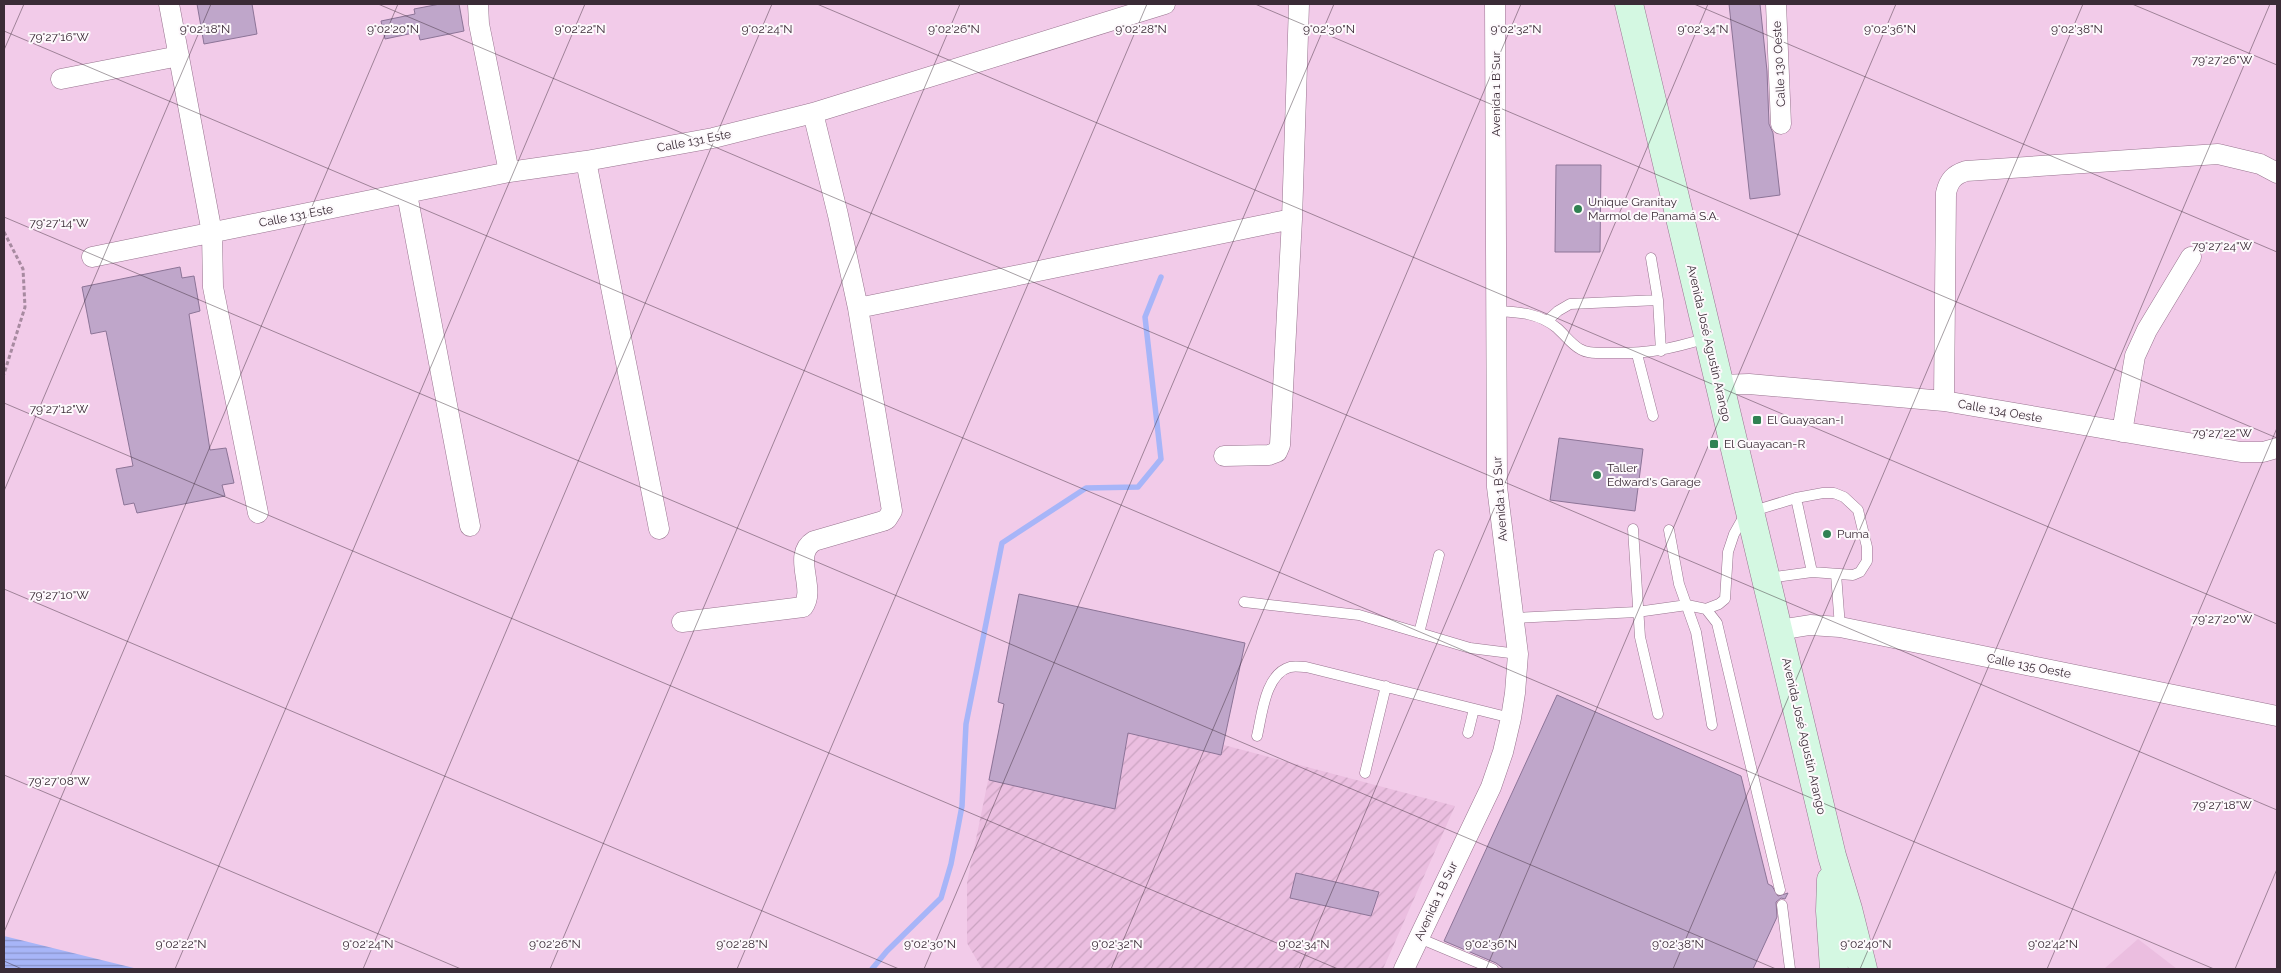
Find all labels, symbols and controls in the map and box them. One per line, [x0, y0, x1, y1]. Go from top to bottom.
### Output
street label: Calle 130 Oeste [1770, 21, 1788, 107]
text: 9°02'18"N [180, 22, 230, 36]
text: 9°02'20"N [367, 22, 419, 36]
text: 9°02'22"N [555, 22, 605, 36]
text: 9°02'24"N [741, 22, 793, 36]
text: 9°02'26"N [928, 22, 980, 36]
text: 9°02'28"N [1115, 22, 1167, 36]
text: 9°02'30"N [1303, 22, 1355, 36]
text: 9°02'32"N [1491, 22, 1541, 36]
text: 9°02'34"N [1677, 22, 1729, 36]
text: 9°02'36"N [1864, 22, 1916, 36]
text: 9°02'38"N [2051, 22, 2103, 36]
text: 79°27'16"W [29, 30, 89, 44]
street label: Avenida 1 B Sur [1489, 50, 1503, 137]
text: 79°27'26"W [2192, 53, 2253, 67]
street label: Calle 131 Este [656, 127, 732, 155]
place label: Unique Granitay Marmol de Panamá S.A. [1588, 195, 1719, 223]
street label: Calle 131 Este [258, 202, 334, 230]
marker: Unique Granitay Marmol de Panamá S.A. [1572, 203, 1584, 215]
text: 79°27'14"W [30, 216, 89, 230]
text: 79°27'24"W [2192, 239, 2252, 253]
street label: Avenida José Agustín Arango [1684, 263, 1734, 423]
street label: Calle 134 Oeste [1957, 397, 2043, 425]
text: 79°27'12"W [30, 402, 89, 416]
place label: El Guayacan-I [1767, 413, 1843, 427]
marker: El Guayacan-I [1751, 414, 1763, 426]
text: 79°27'22"W [2192, 426, 2252, 440]
place label: El Guayacan-R [1724, 437, 1805, 451]
marker: El Guayacan-R [1708, 438, 1720, 450]
street label: Avenida 1 B Sur [1490, 455, 1510, 542]
place label: Taller Edward's Garage [1607, 461, 1701, 489]
marker: Taller Edward's Garage [1591, 469, 1603, 481]
place label: Puma [1837, 527, 1869, 541]
marker: Puma [1821, 528, 1833, 540]
text: 79°27'10"W [29, 588, 89, 602]
text: 79°27'20"W [2192, 612, 2253, 626]
street label: Calle 135 Oeste [1986, 651, 2072, 681]
street label: Avenida José Agustín Arango [1779, 656, 1829, 816]
text: 79°27'08"W [28, 774, 90, 788]
text: 79°27'18"W [2192, 798, 2252, 812]
street label: Avenida 1 B Sur [1412, 859, 1461, 943]
text: 9°02'22"N [156, 937, 206, 951]
text: 9°02'24"N [342, 937, 394, 951]
text: 9°02'26"N [529, 937, 581, 951]
text: 9°02'28"N [716, 937, 768, 951]
text: 9°02'30"N [904, 937, 956, 951]
text: 9°02'32"N [1092, 937, 1142, 951]
text: 9°02'34"N [1278, 937, 1330, 951]
text: 9°02'36"N [1465, 937, 1517, 951]
text: 9°02'38"N [1652, 937, 1704, 951]
text: 9°02'40"N [1840, 937, 1892, 951]
text: 9°02'42"N [2028, 937, 2078, 951]

